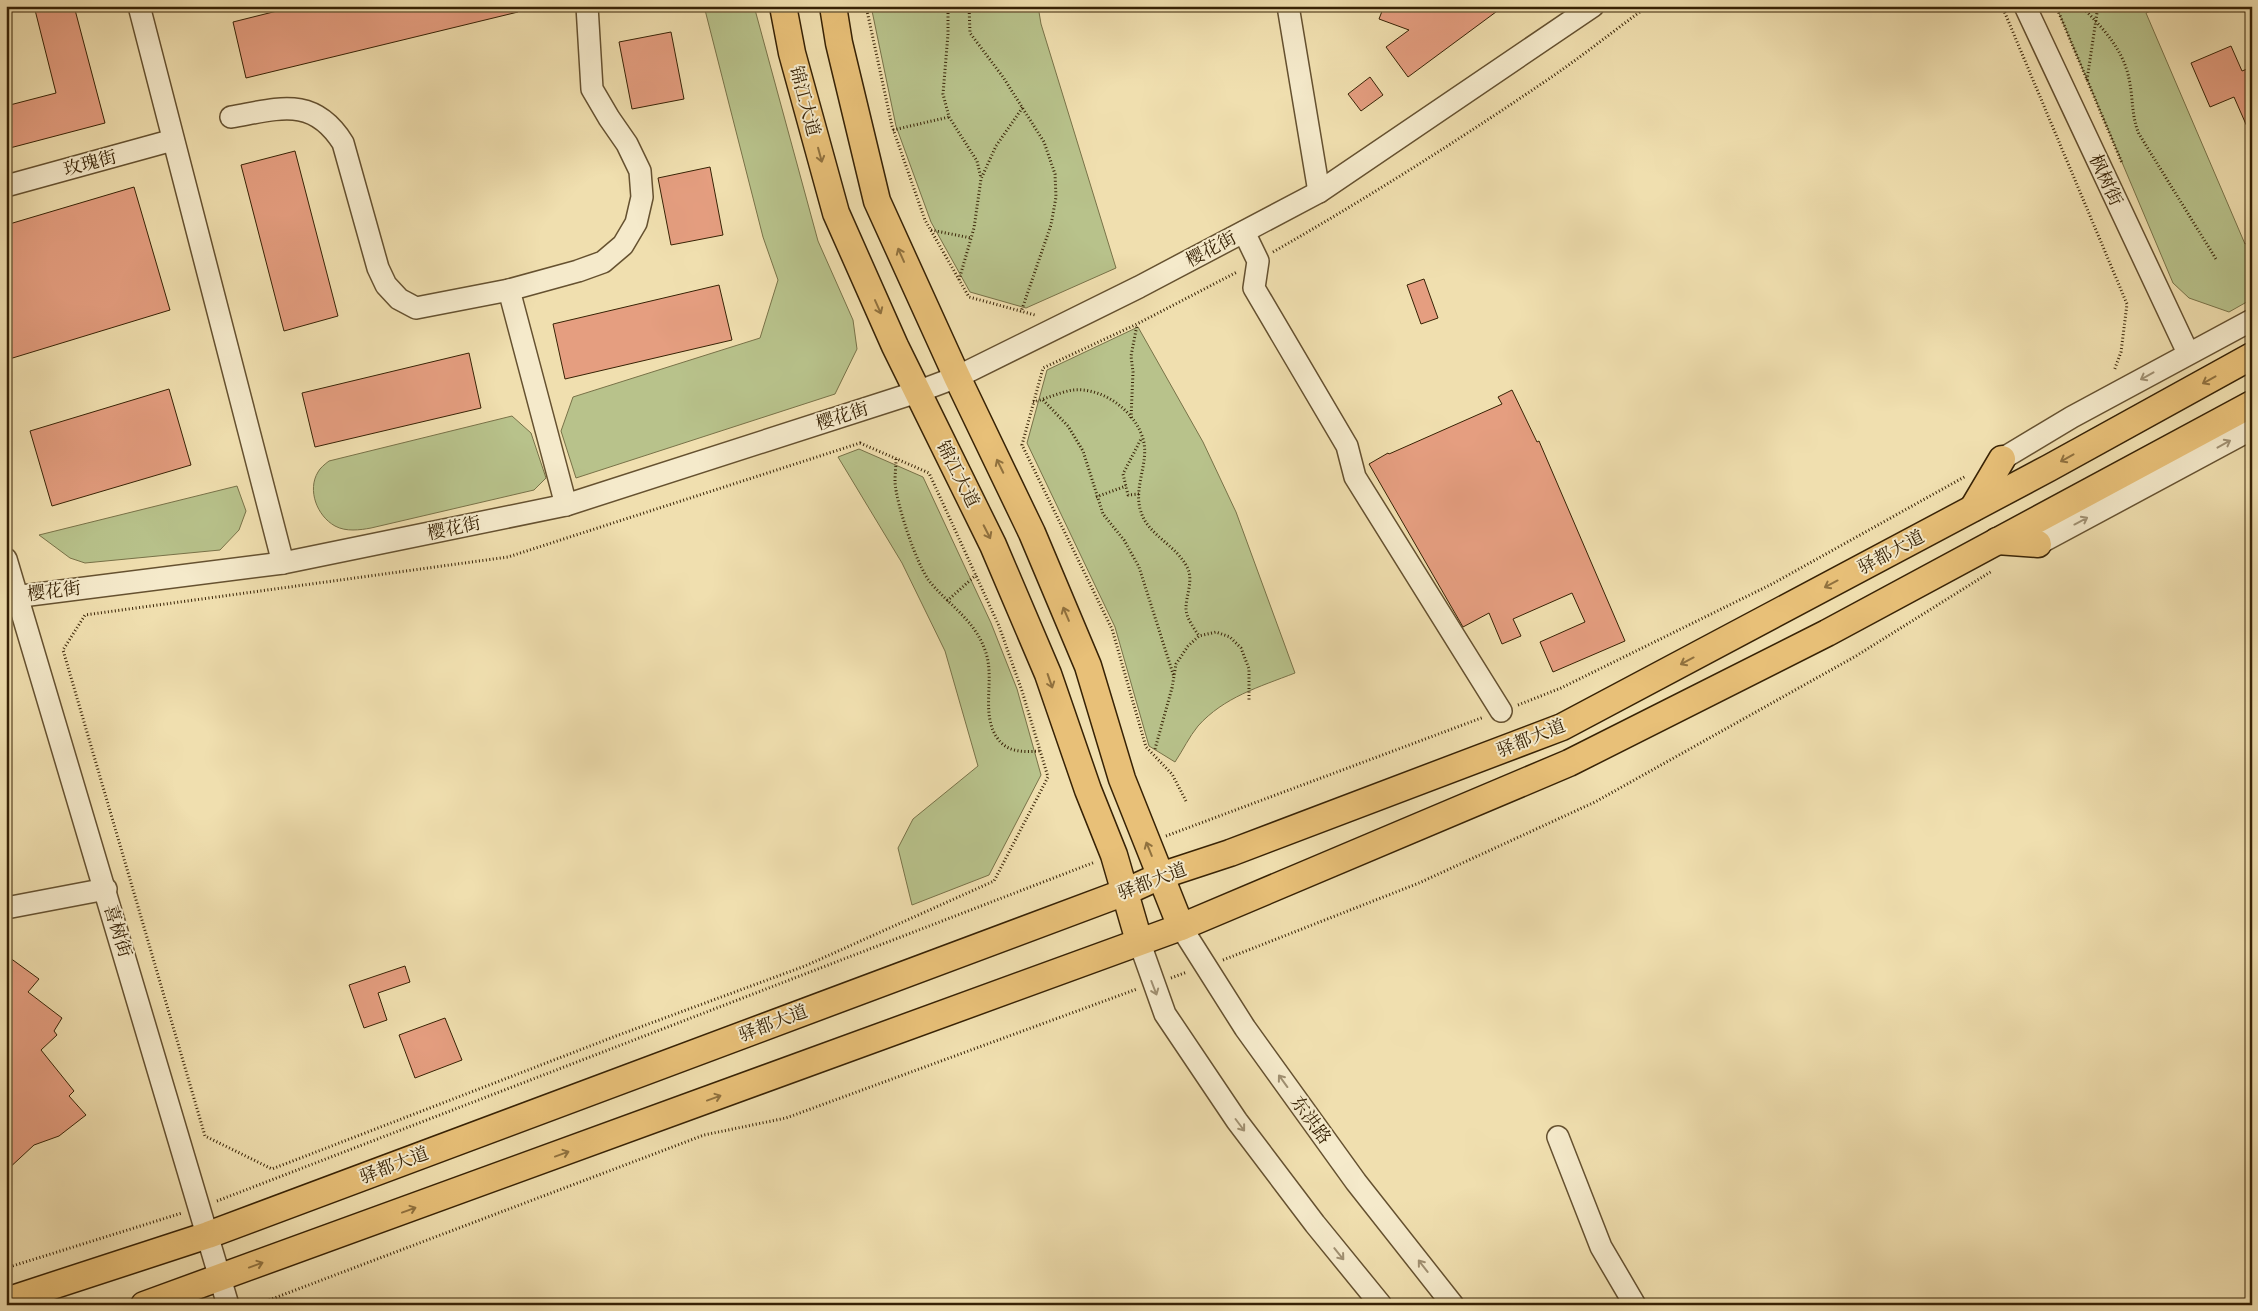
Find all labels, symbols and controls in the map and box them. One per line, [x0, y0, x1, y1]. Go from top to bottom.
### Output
street label: 锦江大道 [781, 63, 825, 140]
street label: 玫瑰街 [61, 145, 120, 184]
one-way arrow [816, 147, 825, 163]
street label: 枫树街 [2081, 151, 2127, 211]
street label: 樱花街 [1182, 227, 1242, 275]
one-way arrow [896, 248, 906, 263]
one-way arrow [873, 299, 883, 314]
one-way arrow [2140, 372, 2155, 381]
one-way arrow [2202, 376, 2217, 385]
street label: 樱花街 [813, 397, 872, 439]
street label: 锦江大道 [928, 437, 984, 513]
one-way arrow [2217, 439, 2232, 449]
one-way arrow [2059, 453, 2074, 463]
one-way arrow [995, 458, 1005, 473]
street label: 樱花街 [425, 512, 484, 548]
one-way arrow [2074, 516, 2089, 526]
one-way arrow [983, 524, 992, 539]
street label: 驿都大道 [1854, 525, 1930, 582]
street label: 樱花街 [26, 577, 83, 609]
one-way arrow [1823, 579, 1838, 589]
one-way arrow [1061, 607, 1071, 622]
one-way arrow [1681, 656, 1695, 666]
one-way arrow [1046, 673, 1055, 689]
street label: 驿都大道 [1494, 714, 1570, 765]
one-way arrow [1144, 842, 1153, 858]
street label: 驿都大道 [1114, 858, 1191, 908]
street label: 喜树街 [96, 902, 136, 961]
one-way arrow [1150, 979, 1159, 995]
street label: 驿都大道 [735, 1000, 812, 1050]
one-way arrow [1278, 1074, 1288, 1088]
street label: 东洪路 [1283, 1092, 1336, 1151]
one-way arrow [706, 1093, 722, 1102]
one-way arrow [1235, 1118, 1245, 1132]
street label: 驿都大道 [356, 1142, 433, 1192]
one-way arrow [553, 1149, 569, 1158]
one-way arrow [401, 1205, 416, 1214]
one-way arrow [1334, 1247, 1345, 1260]
one-way arrow [248, 1260, 264, 1269]
one-way arrow [1417, 1260, 1428, 1273]

